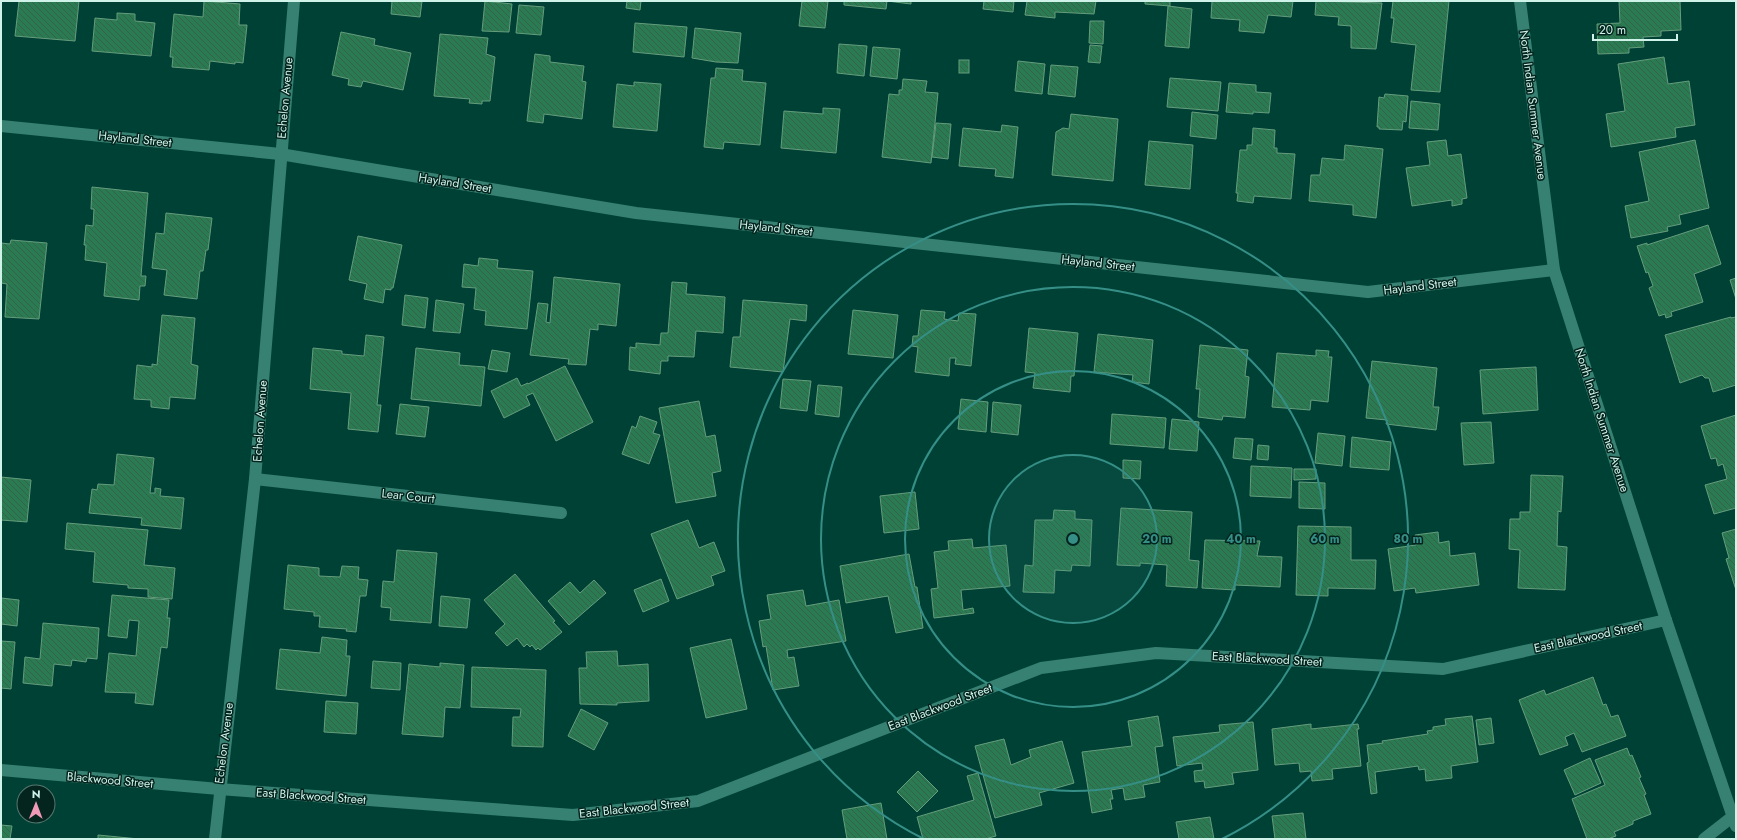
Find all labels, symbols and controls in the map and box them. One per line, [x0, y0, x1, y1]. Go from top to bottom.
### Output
scale bar [1593, 16, 1677, 42]
text: 20 m [1599, 21, 1626, 39]
street label: North Indian Summer Avenue [1515, 29, 1551, 181]
street label: Echelon Avenue [272, 57, 298, 139]
street label: Hayland Street [98, 126, 173, 152]
street label: Hayland Street [417, 168, 493, 198]
street label: Hayland Street [739, 215, 814, 241]
street label: Hayland Street [1061, 250, 1136, 276]
street label: Hayland Street [1382, 273, 1458, 299]
street label: North Indian Summer Avenue [1570, 346, 1634, 494]
street label: Echelon Avenue [248, 380, 272, 462]
street label: Lear Court [381, 484, 435, 508]
text: 20 m [1142, 530, 1172, 548]
text: 40 m [1226, 530, 1256, 548]
text: 60 m [1310, 530, 1340, 548]
text: 80 m [1394, 530, 1423, 548]
centre of rings [1066, 532, 1080, 546]
street label: East Blackwood Street [1532, 617, 1644, 657]
street label: East Blackwood Street [1211, 647, 1323, 671]
street label: East Blackwood Street [885, 679, 995, 735]
street label: Echelon Avenue [210, 701, 238, 785]
street label: Blackwood Street [66, 767, 154, 793]
street label: East Blackwood Street [255, 783, 367, 809]
north arrow [16, 784, 56, 824]
text: N [32, 786, 41, 802]
street label: East Blackwood Street [578, 793, 690, 823]

